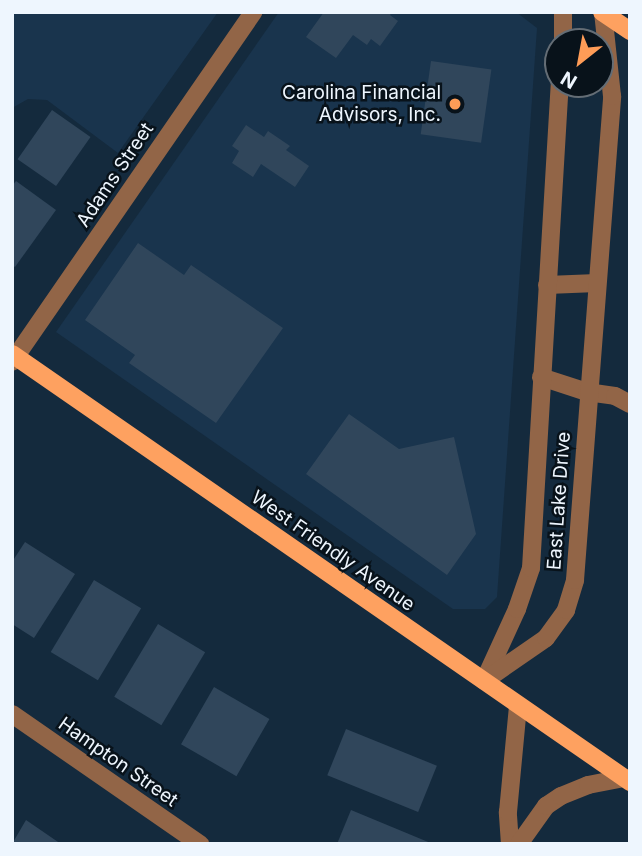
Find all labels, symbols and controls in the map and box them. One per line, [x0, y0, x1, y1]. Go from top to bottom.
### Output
north arrow [544, 28, 614, 98]
text: N [557, 66, 581, 93]
place label: Carolina Financial Advisors, Inc. [282, 82, 441, 126]
marker: Carolina Financial Advisors, Inc. [447, 96, 463, 112]
street label: Adams Street [72, 118, 158, 232]
street label: East Lake Drive [543, 431, 575, 571]
street label: West Friendly Avenue [247, 486, 419, 616]
street label: Hampton Street [54, 712, 182, 812]

